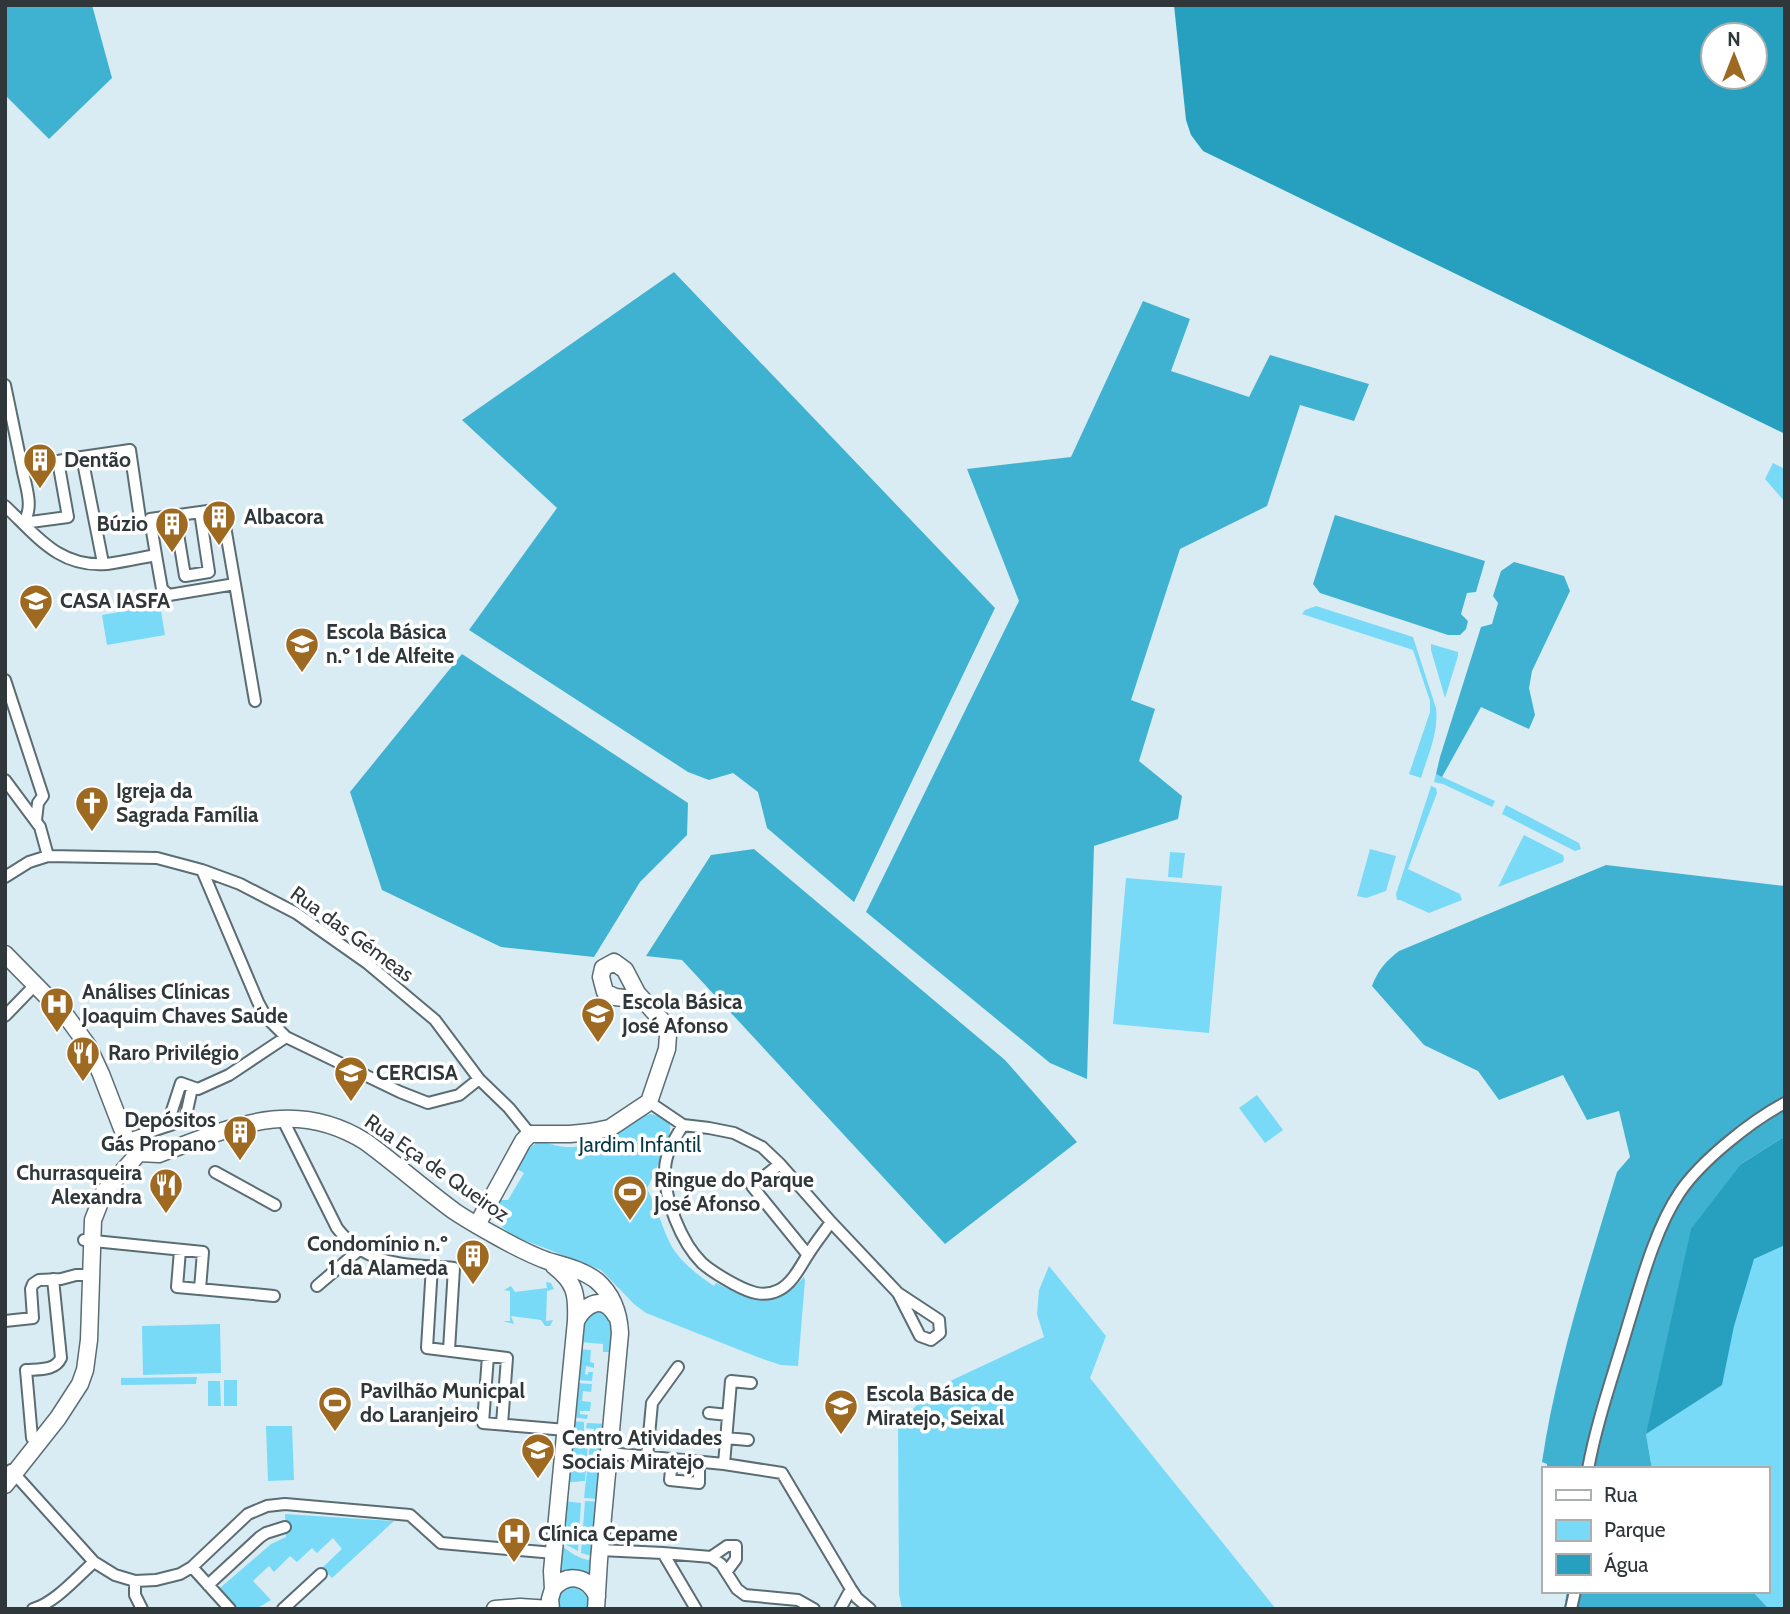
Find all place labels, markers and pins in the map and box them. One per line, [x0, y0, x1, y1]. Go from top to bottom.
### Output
building icon: Dentão [21, 441, 59, 490]
place label: Dentão [64, 447, 131, 472]
building icon: Albacora [200, 498, 238, 547]
place label: Albacora [244, 504, 324, 529]
building icon: Búzio [153, 505, 191, 554]
place label: Búzio [96, 511, 148, 536]
school or university icon: CASA IASFA [17, 582, 55, 631]
place label: CASA IASFA [60, 588, 171, 613]
place label: Escola Básica n.º 1 de Alfeite [326, 619, 454, 668]
school or university icon: Escola Básica n.º 1 de Alfeite [283, 625, 321, 674]
place label: Igreja da Sagrada Família [116, 778, 259, 827]
church icon: Igreja da Sagrada Família [73, 784, 111, 833]
place label: Análises Clínicas Joaquim Chaves Saúde [81, 979, 288, 1028]
hospital icon: Análises Clínicas Joaquim Chaves Saúde [38, 985, 76, 1034]
place label: Escola Básica José Afonso [621, 989, 743, 1038]
school or university icon: Escola Básica José Afonso [579, 995, 617, 1044]
restaurant icon: Raro Privilégio [64, 1034, 102, 1083]
place label: Raro Privilégio [108, 1040, 239, 1065]
school or university icon: CERCISA [332, 1054, 370, 1103]
place label: CERCISA [376, 1060, 459, 1085]
place label: Depósitos Gás Propano [101, 1107, 216, 1156]
building icon: Depósitos Gás Propano [221, 1113, 259, 1162]
place label: Churrasqueira Alexandra [16, 1160, 143, 1209]
restaurant icon: Churrasqueira Alexandra [147, 1166, 185, 1215]
place label: Ringue do Parque José Afonso [653, 1167, 814, 1216]
sports icon: Ringue do Parque José Afonso [611, 1173, 649, 1222]
place label: Condomínio n.º 1 da Alameda [307, 1231, 449, 1280]
building icon: Condomínio n.º 1 da Alameda [454, 1237, 492, 1286]
place label: Pavilhão Municpal do Laranjeiro [360, 1378, 526, 1427]
place label: Escola Básica de Miratejo, Seixal [866, 1381, 1014, 1430]
sports icon: Pavilhão Municpal do Laranjeiro [316, 1384, 354, 1433]
school or university icon: Escola Básica de Miratejo, Seixal [822, 1387, 860, 1436]
place label: Centro Atividades Sociais Miratejo [562, 1425, 722, 1474]
school or university icon: Centro Atividades Sociais Miratejo [519, 1431, 557, 1480]
hospital icon: Clínica Cepame [495, 1515, 533, 1564]
place label: Clínica Cepame [538, 1521, 678, 1546]

